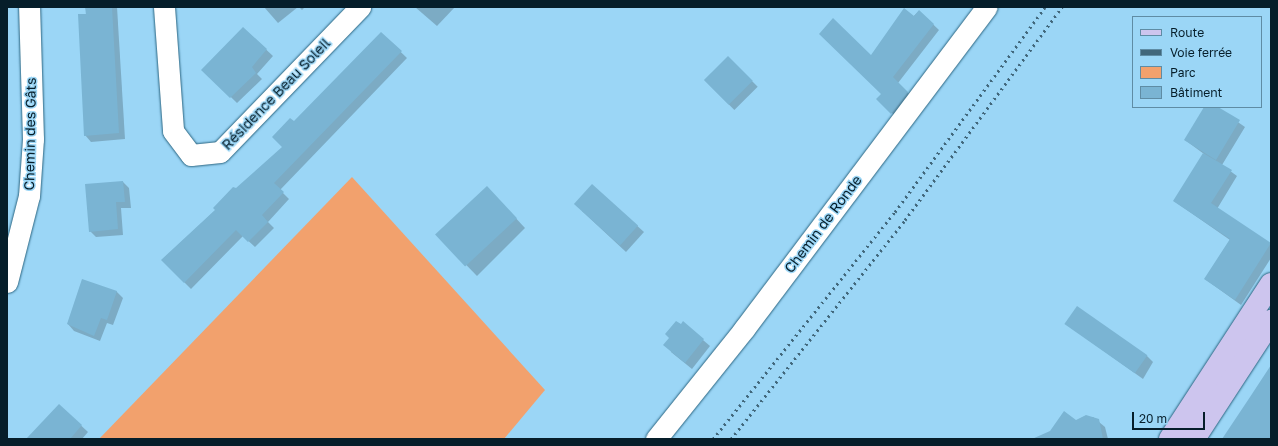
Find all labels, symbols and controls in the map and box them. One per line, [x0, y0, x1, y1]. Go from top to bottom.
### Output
legend [1132, 16, 1262, 108]
text: Route [1170, 25, 1204, 40]
street label: Résidence Beau Soleil [218, 35, 334, 153]
text: Voie ferrée [1170, 45, 1232, 60]
text: Parc [1170, 65, 1196, 80]
street label: Chemin des Gâts [21, 77, 39, 191]
text: Bâtiment [1170, 85, 1222, 100]
street label: Chemin de Ronde [781, 172, 865, 276]
scale bar [1134, 404, 1207, 430]
text: 20 m [1139, 411, 1167, 426]

